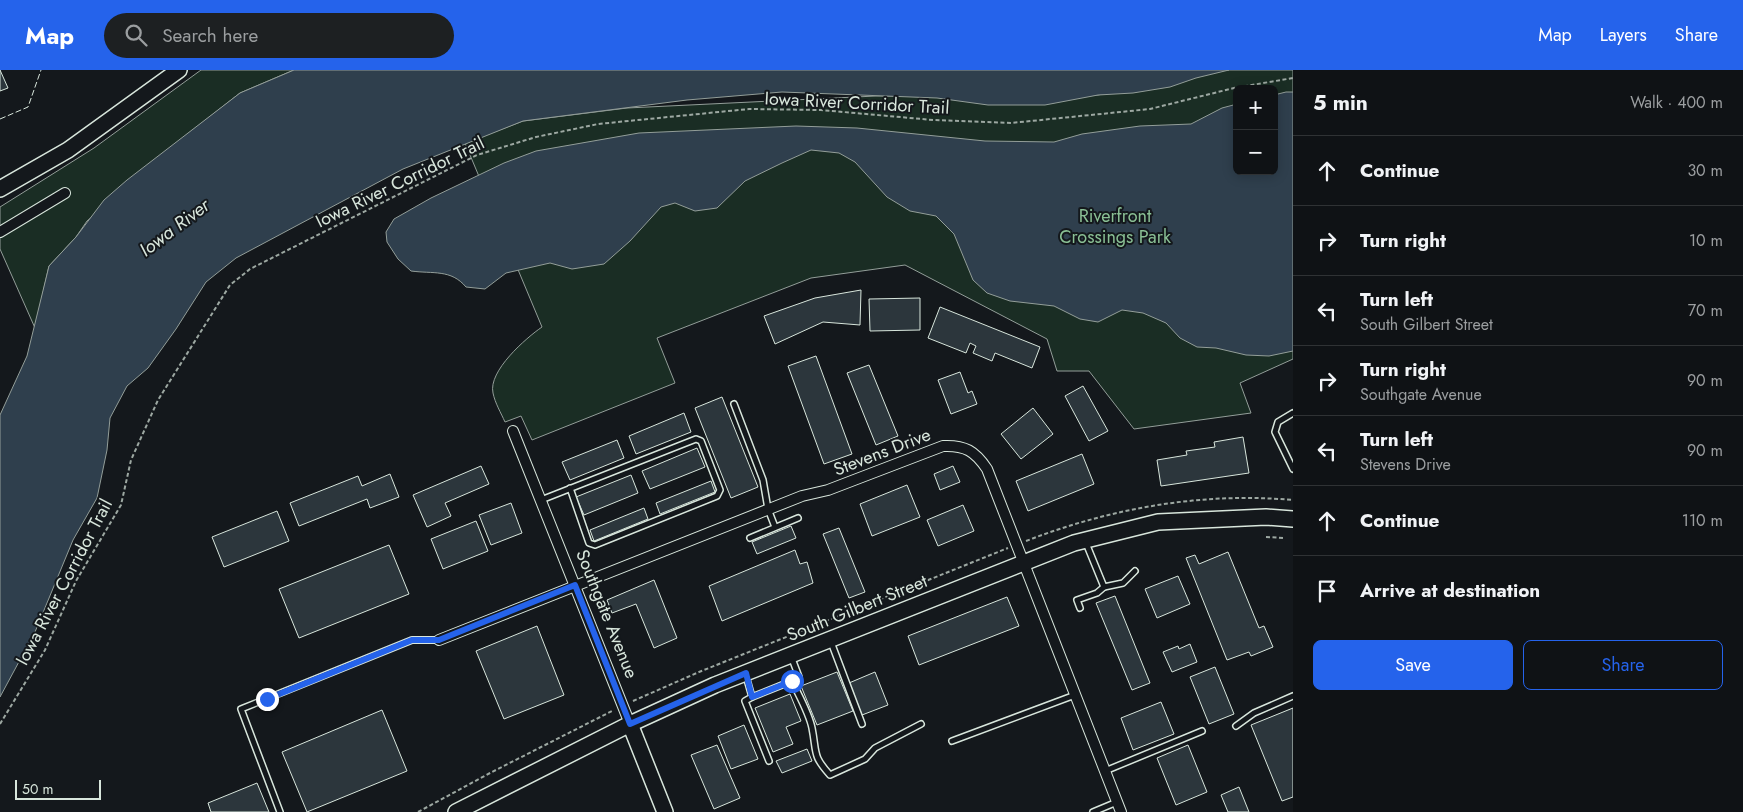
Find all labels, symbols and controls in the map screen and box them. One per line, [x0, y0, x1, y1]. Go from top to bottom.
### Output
search box [104, 13, 454, 58]
text: Map [25, 18, 74, 53]
icon: search [122, 21, 150, 49]
text: Search here [162, 22, 258, 49]
text: Map [1538, 22, 1572, 48]
text: Layers [1600, 22, 1647, 48]
text: Share [1675, 22, 1718, 48]
street label: Iowa River Corridor Trail [764, 85, 950, 121]
map controls [1233, 85, 1278, 175]
button: + [1233, 85, 1278, 130]
text: 5 min [1313, 88, 1368, 118]
text: Walk · 400 m [1630, 91, 1723, 114]
street label: Iowa River Corridor Trail [311, 130, 489, 234]
button: − [1233, 130, 1278, 175]
icon: ahead [1313, 157, 1341, 185]
text: Continue [1360, 157, 1439, 184]
text: 30 m [1687, 159, 1723, 182]
water label: Iowa River [133, 191, 216, 263]
park label: Riverfront Crossings Park [1059, 203, 1171, 250]
icon: right [1313, 227, 1341, 255]
text: Turn right [1360, 227, 1446, 254]
text: 10 m [1689, 229, 1723, 252]
text: Turn left [1360, 286, 1433, 313]
icon: left [1313, 297, 1341, 325]
text: 70 m [1688, 299, 1723, 322]
text: South Gilbert Street [1360, 313, 1493, 336]
text: Turn right [1360, 356, 1446, 383]
icon: right [1313, 367, 1341, 395]
text: 90 m [1687, 369, 1723, 392]
text: Southgate Avenue [1360, 383, 1482, 406]
street label: Stevens Drive [830, 422, 934, 482]
text: Turn left [1360, 426, 1433, 453]
icon: left [1313, 437, 1341, 465]
text: 90 m [1687, 439, 1723, 462]
text: Stevens Drive [1360, 453, 1451, 476]
street label: Iowa River Corridor Trail [9, 494, 119, 670]
icon: ahead [1313, 507, 1341, 535]
text: Continue [1360, 507, 1439, 534]
text: 110 m [1682, 509, 1723, 532]
street label: Southgate Avenue [569, 546, 645, 682]
street label: South Gilbert Street [783, 568, 932, 648]
icon: arrive [1313, 577, 1341, 605]
text: Arrive at destination [1360, 577, 1540, 604]
button: Save [1313, 640, 1513, 690]
button: Share [1523, 640, 1723, 690]
route start [781, 670, 804, 693]
route end [256, 688, 279, 711]
scale bar [15, 777, 101, 800]
text: 50 m [22, 779, 53, 799]

